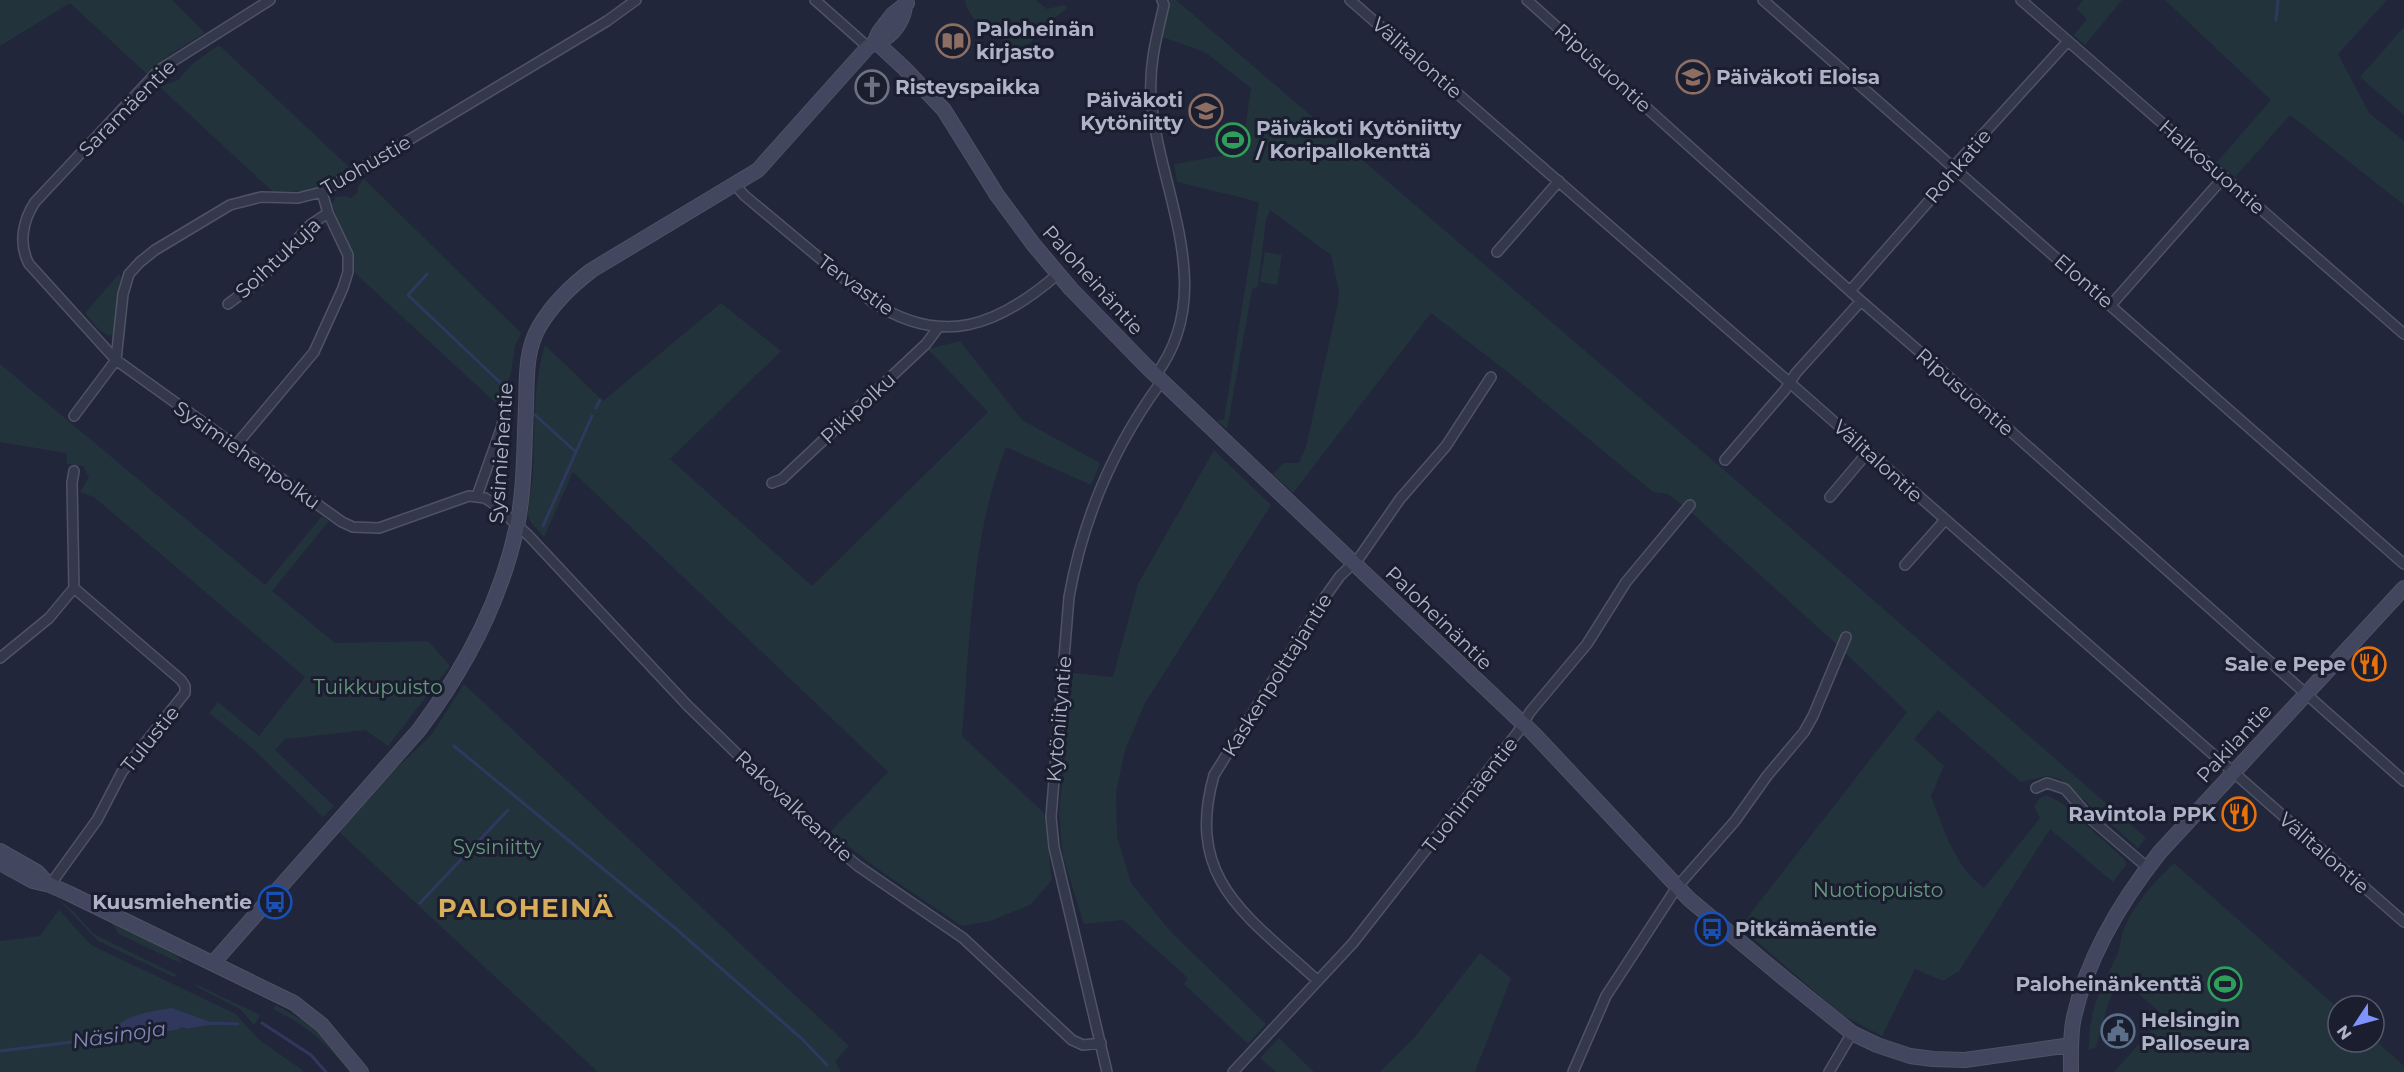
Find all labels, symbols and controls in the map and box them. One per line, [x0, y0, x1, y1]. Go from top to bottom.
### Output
street label: Välitalontie [1367, 12, 1467, 104]
place label: Paloheinän kirjasto [976, 17, 1094, 64]
street label: Ripusuontie [1550, 18, 1656, 118]
library icon: Paloheinän kirjasto [935, 23, 971, 59]
street label: Saramäentie [74, 55, 180, 161]
school or university icon: Päiväkoti Eloisa [1675, 59, 1711, 95]
place label: Päiväkoti Eloisa [1716, 65, 1880, 89]
church icon: Risteyspaikka [854, 69, 890, 105]
place label: Risteyspaikka [895, 75, 1040, 99]
place label: Päiväkoti Kytöniitty [1080, 88, 1184, 135]
school or university icon: Päiväkoti Kytöniitty [1188, 93, 1224, 129]
street label: Halkosuontie [2154, 115, 2270, 219]
place label: Päiväkoti Kytöniitty / Koripallokenttä [1255, 116, 1463, 163]
sports icon: Päiväkoti Kytöniitty / Koripallokenttä [1215, 122, 1251, 158]
street label: Rohkatie [1920, 124, 1996, 208]
street label: Tuohustie [317, 130, 415, 200]
street label: Soihtukuja [230, 212, 326, 304]
street label: Paloheinäntie [1038, 220, 1148, 340]
street label: Tervastie [813, 249, 899, 321]
street label: Elontie [2050, 249, 2118, 313]
street label: Ripusuontie [1911, 343, 2019, 441]
street label: Pikipolku [816, 367, 900, 449]
street label: Sysimiehentie [484, 382, 518, 524]
street label: Sysimiehenpolku [169, 396, 325, 514]
street label: Välitalontie [1828, 415, 1928, 507]
street label: Paloheinäntie [1381, 561, 1497, 675]
street label: Kaskenpolttajantie [1217, 589, 1337, 761]
restaurant icon: Sale e Pepe [2351, 646, 2387, 682]
place label: Sale e Pepe [2225, 652, 2346, 676]
street label: Kytöniityntie [1042, 655, 1076, 783]
park label: Tuikkupuisto [313, 675, 443, 699]
street label: Pakilantie [2191, 698, 2277, 788]
street label: Tulustie [116, 701, 184, 777]
street label: Tuohimäentie [1417, 732, 1523, 858]
street label: Rakovalkeantie [730, 745, 858, 867]
restaurant icon: Ravintola PPK [2221, 796, 2257, 832]
place label: Ravintola PPK [2068, 802, 2217, 826]
street label: Välitalontie [2274, 807, 2374, 899]
park label: Sysiniitty [453, 835, 541, 859]
park label: Nuotiopuisto [1813, 878, 1943, 902]
bus stop icon: Kuusmiehentie [257, 884, 293, 920]
place label: Kuusmiehentie [92, 890, 252, 914]
district label: PALOHEINÄ [438, 892, 614, 924]
bus stop icon: Pitkämäentie [1694, 911, 1730, 947]
place label: Pitkämäentie [1735, 917, 1877, 941]
sports icon: Paloheinänkenttä [2207, 966, 2243, 1002]
place label: Paloheinänkenttä [2015, 972, 2202, 996]
north arrow [2326, 994, 2386, 1054]
place label: Helsingin Palloseura [2141, 1008, 2250, 1055]
public building icon: Helsingin Palloseura [2100, 1013, 2136, 1049]
water label: Näsinoja [70, 1016, 167, 1053]
text: N [2333, 1022, 2356, 1043]

